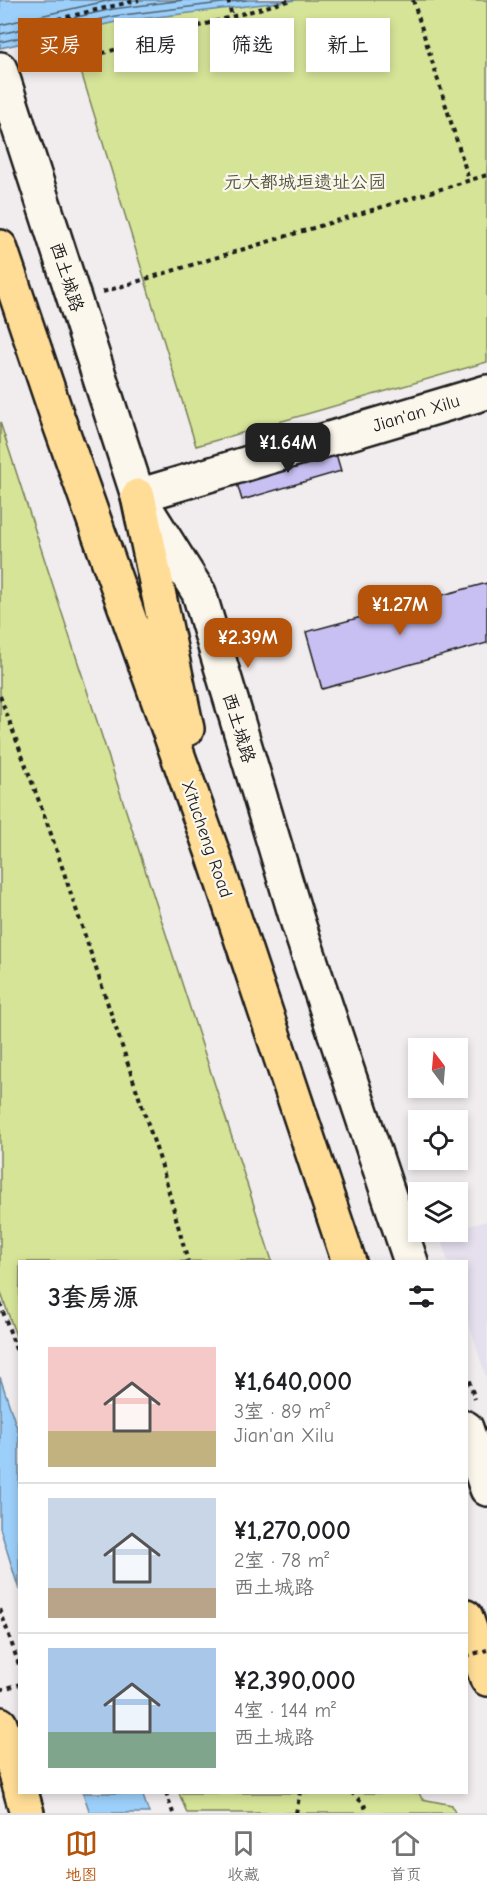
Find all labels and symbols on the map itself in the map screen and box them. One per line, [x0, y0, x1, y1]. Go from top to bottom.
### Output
park label: 元大都城垣遗址公园 [224, 172, 386, 193]
street label: 西土城路 [45, 240, 88, 315]
street label: Jian'an Xilu [370, 390, 462, 437]
pin: ¥1.64M [239, 423, 337, 474]
pin: ¥1.27M [351, 585, 449, 636]
pin: ¥2.39M [199, 618, 297, 669]
street label: 西土城路 [218, 691, 259, 766]
street label: Xitucheng Road [177, 778, 236, 900]
north arrow [408, 1038, 468, 1098]

